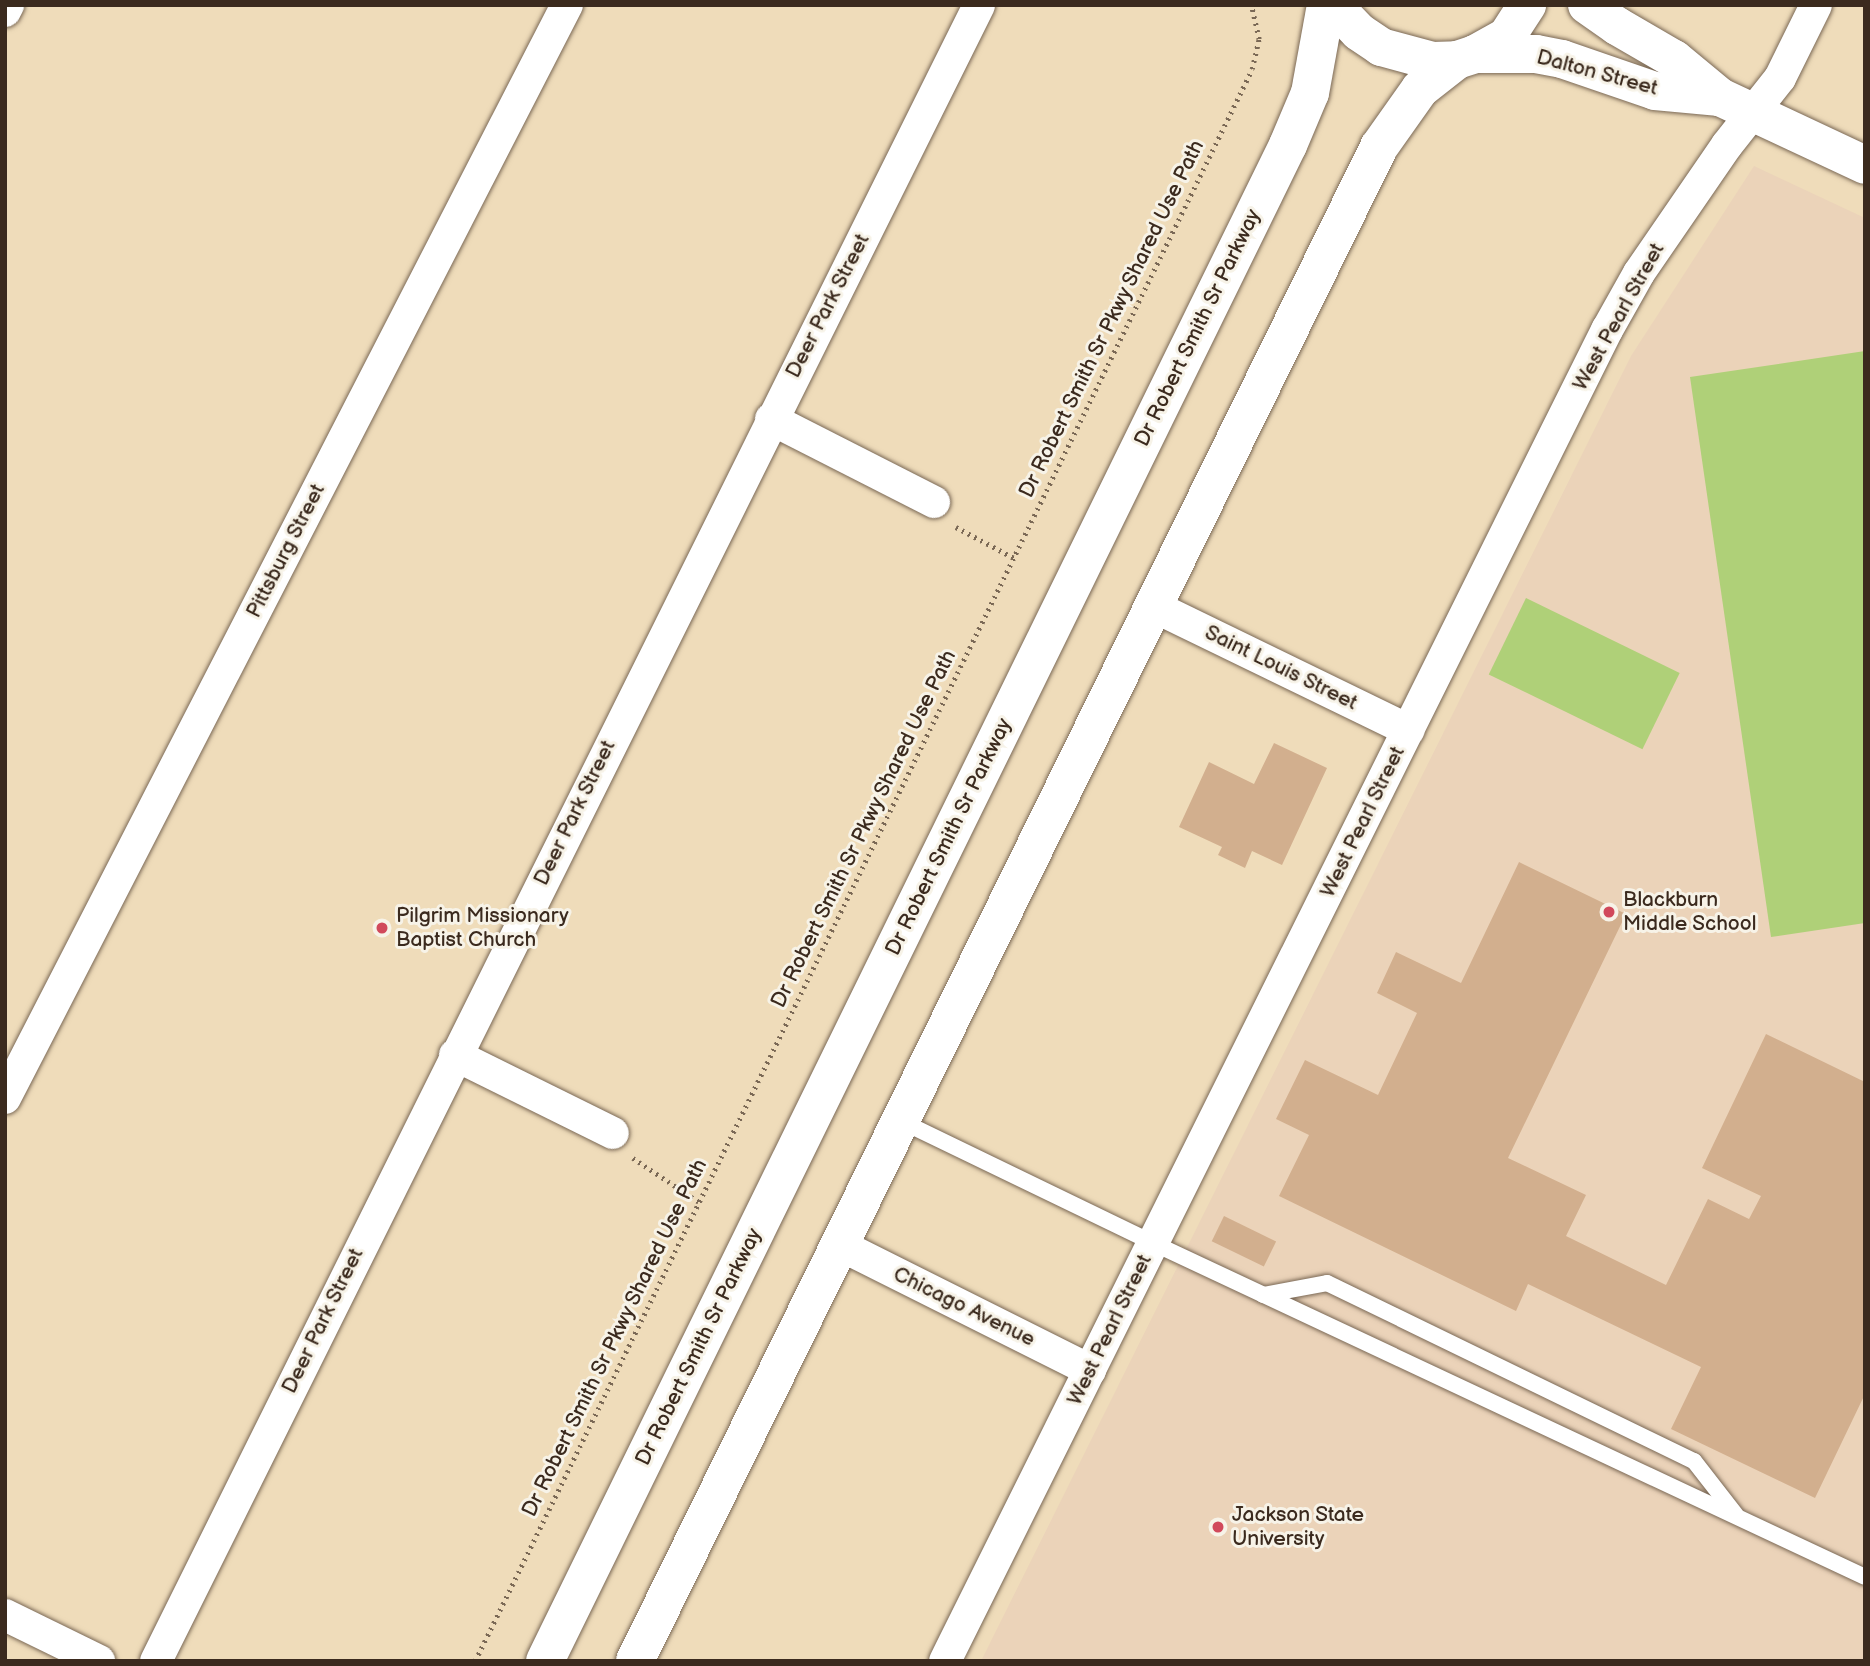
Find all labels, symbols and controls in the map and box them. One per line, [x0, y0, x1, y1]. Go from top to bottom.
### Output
street label: Dalton Street [1534, 45, 1660, 101]
street label: Dr Robert Smith Sr Pkwy Shared Use Path [1014, 135, 1210, 503]
street label: Dr Robert Smith Sr Parkway [1129, 205, 1267, 451]
street label: Deer Park Street [781, 230, 875, 382]
street label: West Pearl Street [1568, 239, 1670, 395]
street label: Pittsburg Street [241, 480, 331, 622]
street label: Saint Louis Street [1200, 620, 1362, 716]
street label: Dr Robert Smith Sr Pkwy Shared Use Path [766, 645, 962, 1013]
street label: Dr Robert Smith Sr Parkway [880, 714, 1018, 960]
street label: Deer Park Street [529, 736, 621, 890]
street label: West Pearl Street [1315, 742, 1411, 902]
place label: Blackburn Middle School [1623, 887, 1757, 937]
place label: Pilgrim Missionary Baptist Church [396, 903, 569, 953]
marker: Blackburn Middle School [1601, 904, 1617, 920]
marker: Pilgrim Missionary Baptist Church [374, 920, 390, 936]
street label: Dr Robert Smith Sr Pkwy Shared Use Path [517, 1154, 713, 1522]
street label: Dr Robert Smith Sr Parkway [630, 1224, 768, 1470]
street label: Deer Park Street [277, 1244, 369, 1398]
street label: West Pearl Street [1062, 1250, 1158, 1410]
street label: Chicago Avenue [889, 1262, 1039, 1352]
place label: Jackson State University [1232, 1502, 1364, 1552]
marker: Jackson State University [1210, 1519, 1226, 1535]

